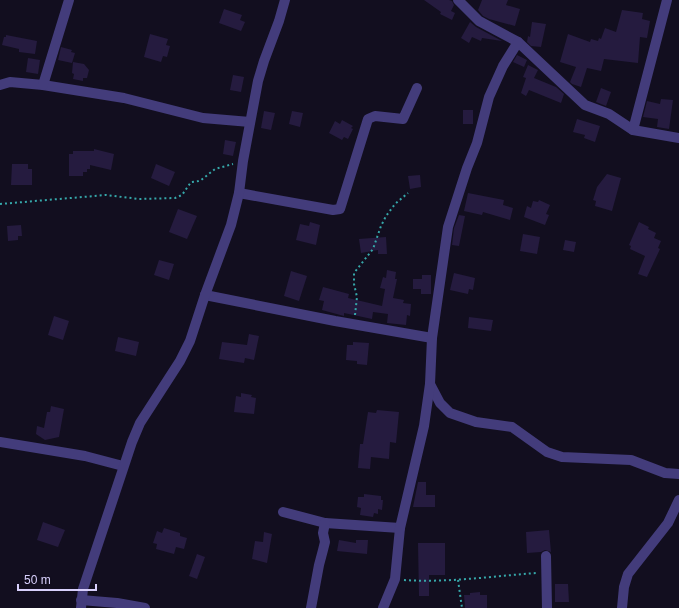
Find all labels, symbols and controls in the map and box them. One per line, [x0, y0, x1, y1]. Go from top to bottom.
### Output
scale bar [18, 566, 96, 592]
text: 50 m [24, 573, 51, 587]

